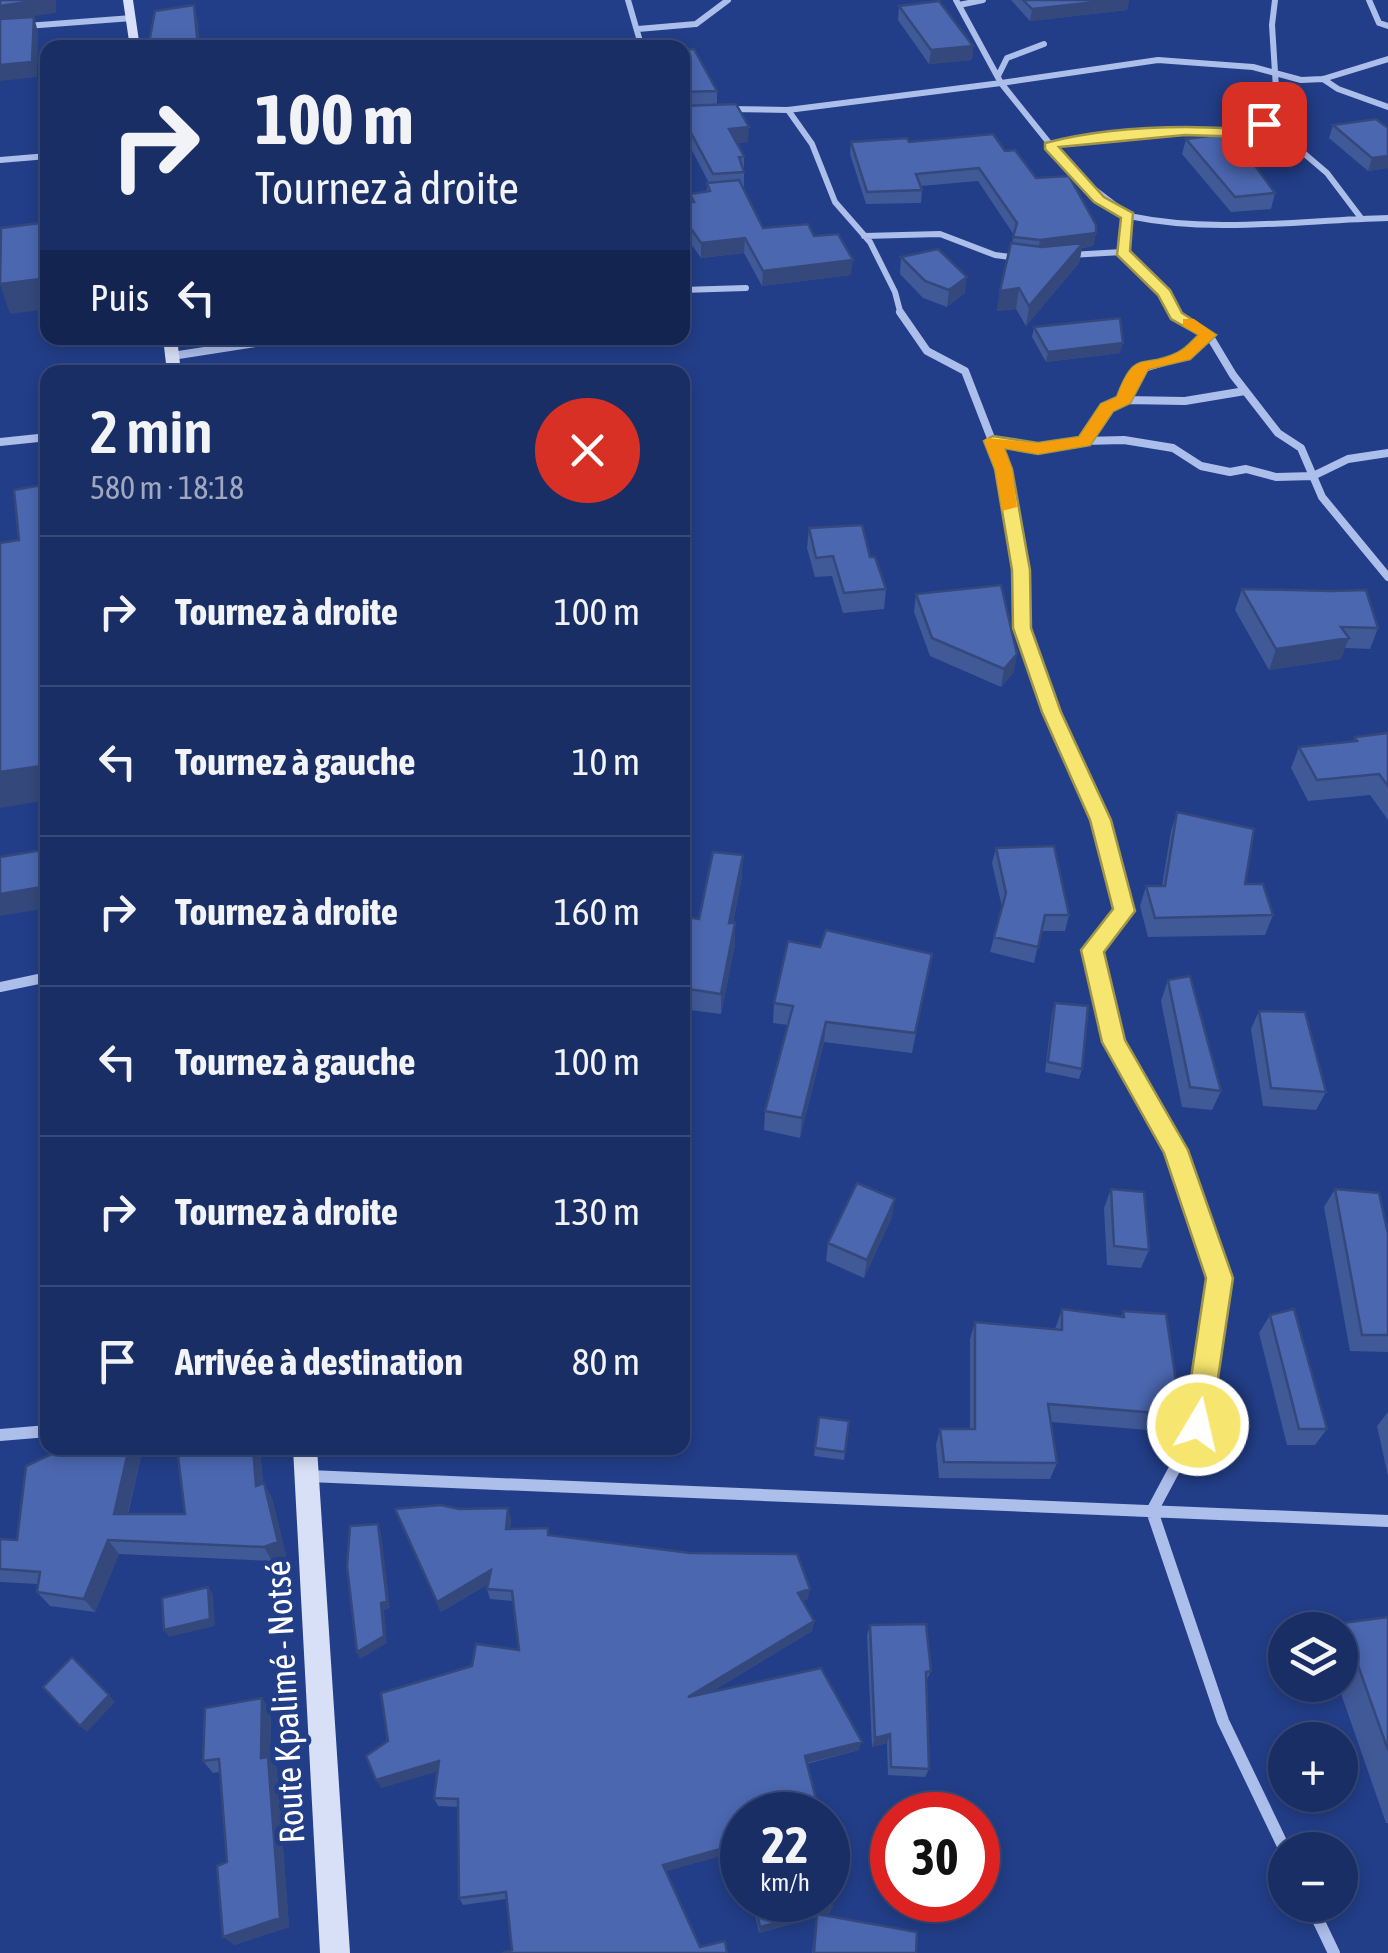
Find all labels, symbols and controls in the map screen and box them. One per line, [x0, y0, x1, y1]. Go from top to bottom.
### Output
text: 100 m [255, 79, 414, 159]
icon: right [90, 80, 220, 210]
pin [1222, 82, 1307, 167]
icon: arrive [1237, 97, 1292, 152]
text: Tournez à droite [255, 162, 519, 214]
icon: left [169, 270, 224, 325]
text: Puis [90, 276, 149, 319]
text: 2 min [90, 397, 213, 466]
button: close [535, 398, 640, 503]
text: 580 m · 18:18 [90, 469, 244, 506]
icon: right [90, 584, 145, 639]
text: Tournez à droite [175, 590, 398, 633]
text: 100 m [554, 590, 640, 633]
icon: left [90, 734, 145, 789]
text: Tournez à gauche [175, 740, 416, 783]
text: 10 m [572, 740, 640, 783]
icon: right [90, 884, 145, 939]
text: Tournez à droite [175, 890, 398, 933]
text: 160 m [554, 890, 640, 933]
icon: left [90, 1034, 145, 1089]
text: Tournez à gauche [175, 1040, 416, 1083]
text: 100 m [554, 1040, 640, 1083]
icon: right [90, 1184, 145, 1239]
text: Tournez à droite [175, 1190, 398, 1233]
text: 130 m [554, 1190, 640, 1233]
icon: arrive [90, 1334, 145, 1389]
text: Arrivée à destination [175, 1340, 463, 1383]
text: 80 m [572, 1340, 640, 1383]
position arrow [1146, 1373, 1250, 1477]
street label: Route Kpalimé - Notsé [257, 1559, 311, 1845]
map controls [1268, 1612, 1358, 1922]
button: layers [1268, 1612, 1358, 1702]
button: + [1268, 1722, 1358, 1812]
speed limit sign: 30 [870, 1792, 1000, 1922]
text: 22 [761, 1816, 808, 1874]
button: − [1268, 1832, 1358, 1922]
text: km/h [760, 1868, 810, 1896]

